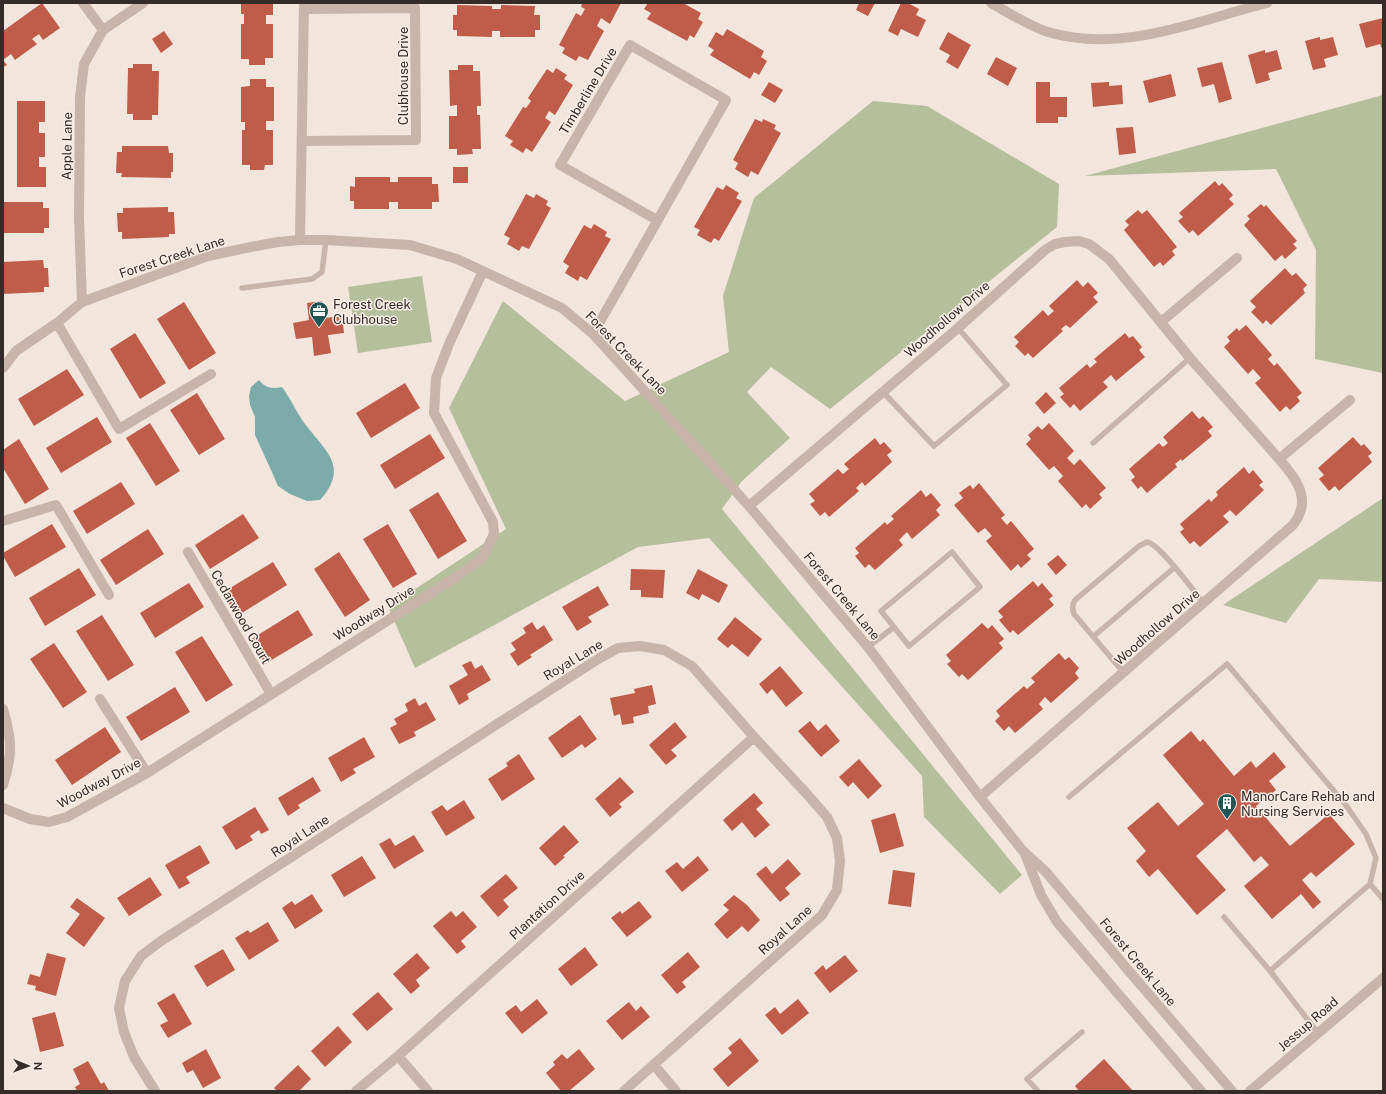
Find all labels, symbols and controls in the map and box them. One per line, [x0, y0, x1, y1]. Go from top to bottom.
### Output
street label: Clubhouse Drive [396, 27, 411, 125]
street label: Timberline Drive [556, 45, 620, 137]
street label: Apple Lane [59, 112, 75, 180]
street label: Forest Creek Lane [117, 233, 227, 281]
street label: Woodhollow Drive [901, 278, 993, 360]
place label: Forest Creek Clubhouse [333, 297, 411, 327]
office icon: Forest Creek Clubhouse [308, 300, 330, 328]
street label: Forest Creek Lane [582, 308, 670, 398]
street label: Forest Creek Lane [801, 549, 883, 643]
street label: Cedarwood Court [208, 567, 274, 667]
street label: Woodway Drive [331, 582, 417, 644]
street label: Woodhollow Drive [1111, 586, 1203, 668]
street label: Royal Lane [541, 637, 605, 683]
street label: Woodway Drive [55, 755, 143, 811]
place label: ManorCare Rehab and Nursing Services [1241, 789, 1375, 819]
building icon: ManorCare Rehab and Nursing Services [1216, 792, 1238, 820]
street label: Royal Lane [268, 812, 332, 860]
street label: Plantation Drive [506, 867, 588, 943]
street label: Royal Lane [755, 902, 815, 958]
street label: Forest Creek Lane [1097, 915, 1179, 1009]
street label: Jessup Road [1275, 994, 1341, 1054]
north arrow [8, 1046, 48, 1086]
text: N [32, 1062, 44, 1071]

